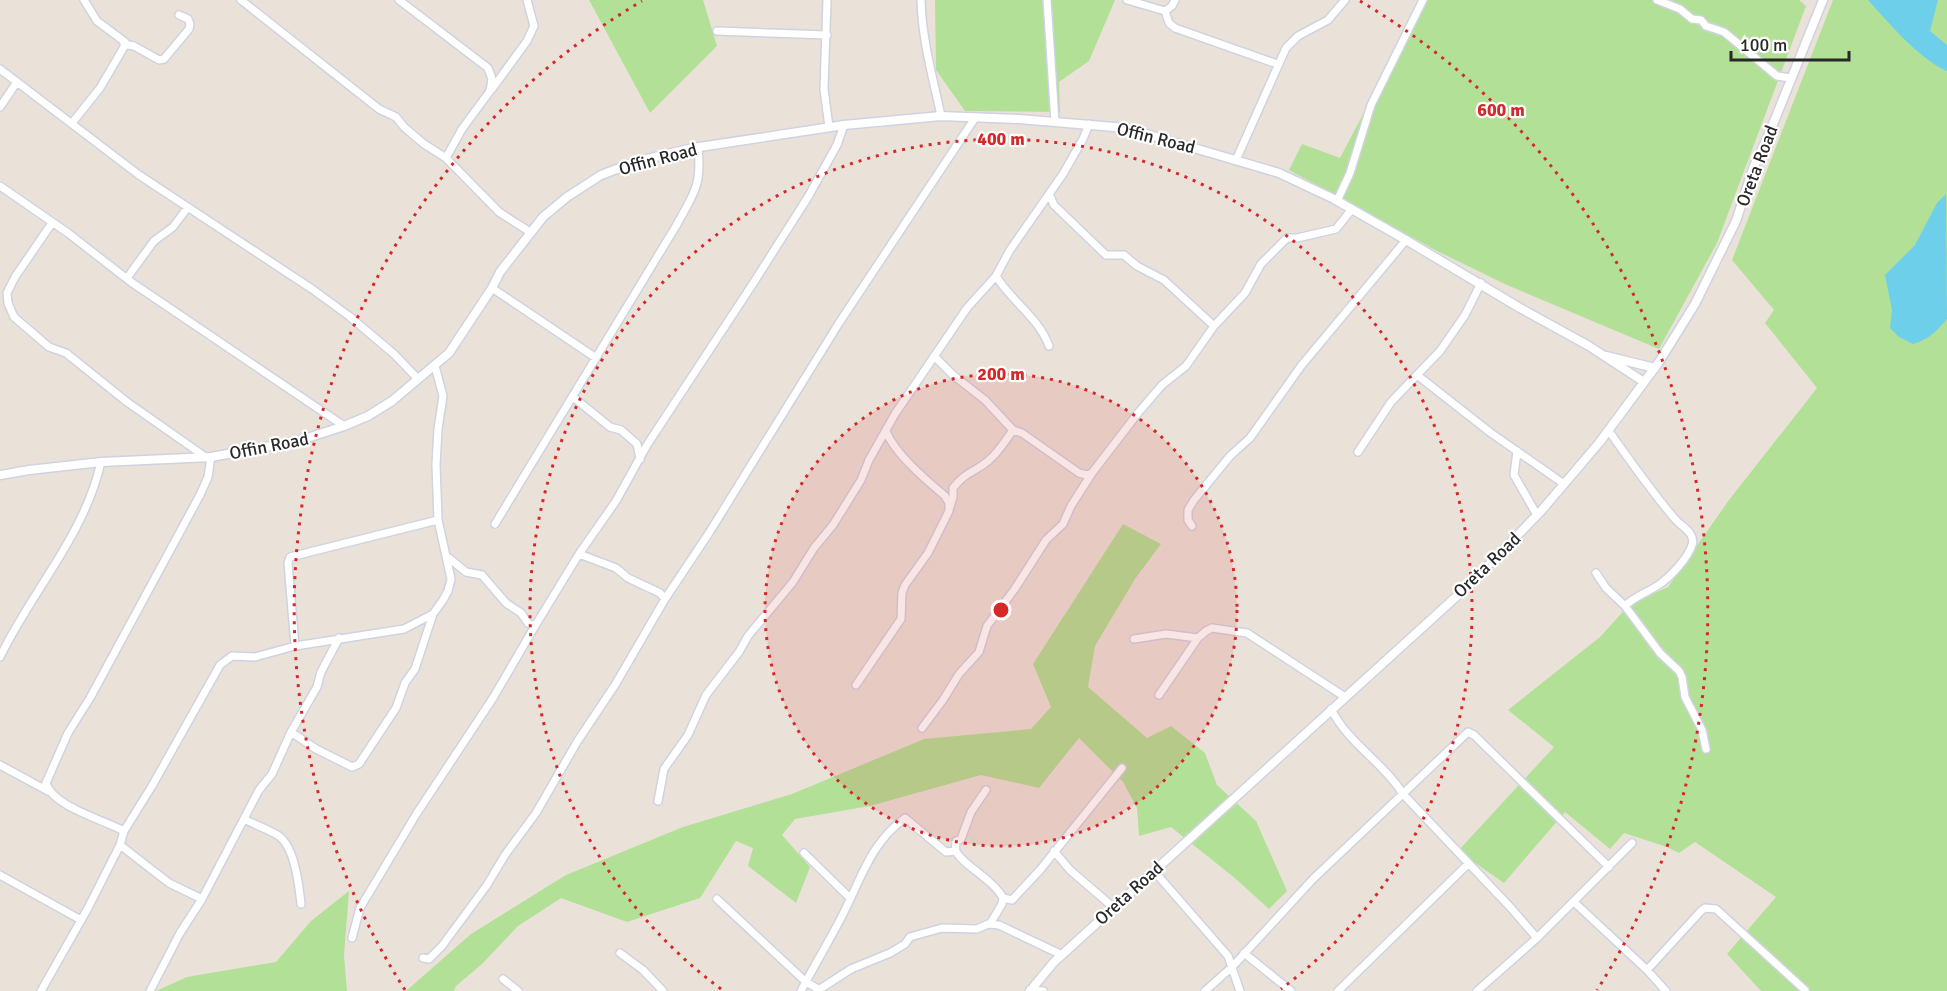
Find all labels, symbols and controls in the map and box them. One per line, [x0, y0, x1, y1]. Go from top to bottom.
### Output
scale bar [1731, 24, 1850, 62]
text: 100 m [1740, 34, 1787, 56]
text: 600 m [1477, 99, 1525, 121]
street label: Offin Road [1114, 118, 1198, 158]
street label: Oreta Road [1731, 122, 1783, 210]
text: 400 m [977, 128, 1025, 150]
street label: Offin Road [616, 138, 700, 180]
text: 200 m [977, 363, 1025, 385]
street label: Offin Road [228, 428, 310, 464]
street label: Oreta Road [1449, 528, 1525, 602]
centre of rings [991, 600, 1011, 620]
street label: Oreta Road [1090, 856, 1168, 930]

